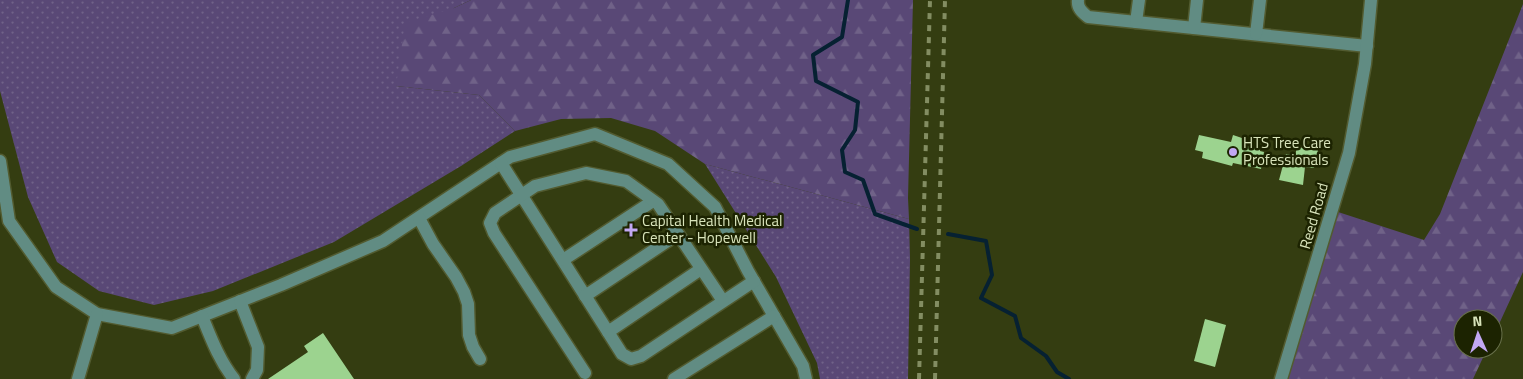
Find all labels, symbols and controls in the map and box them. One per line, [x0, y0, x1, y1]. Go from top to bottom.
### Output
place label: HTS Tree Care Professionals [1243, 131, 1331, 171]
marker: HTS Tree Care Professionals [1227, 146, 1239, 158]
street label: Reed Road [1293, 180, 1334, 252]
place label: Capital Health Medical Center - Hopewell [642, 209, 782, 249]
marker: Capital Health Medical Center - Hopewell [624, 223, 638, 237]
north arrow [1453, 309, 1503, 359]
text: N [1472, 310, 1483, 331]

